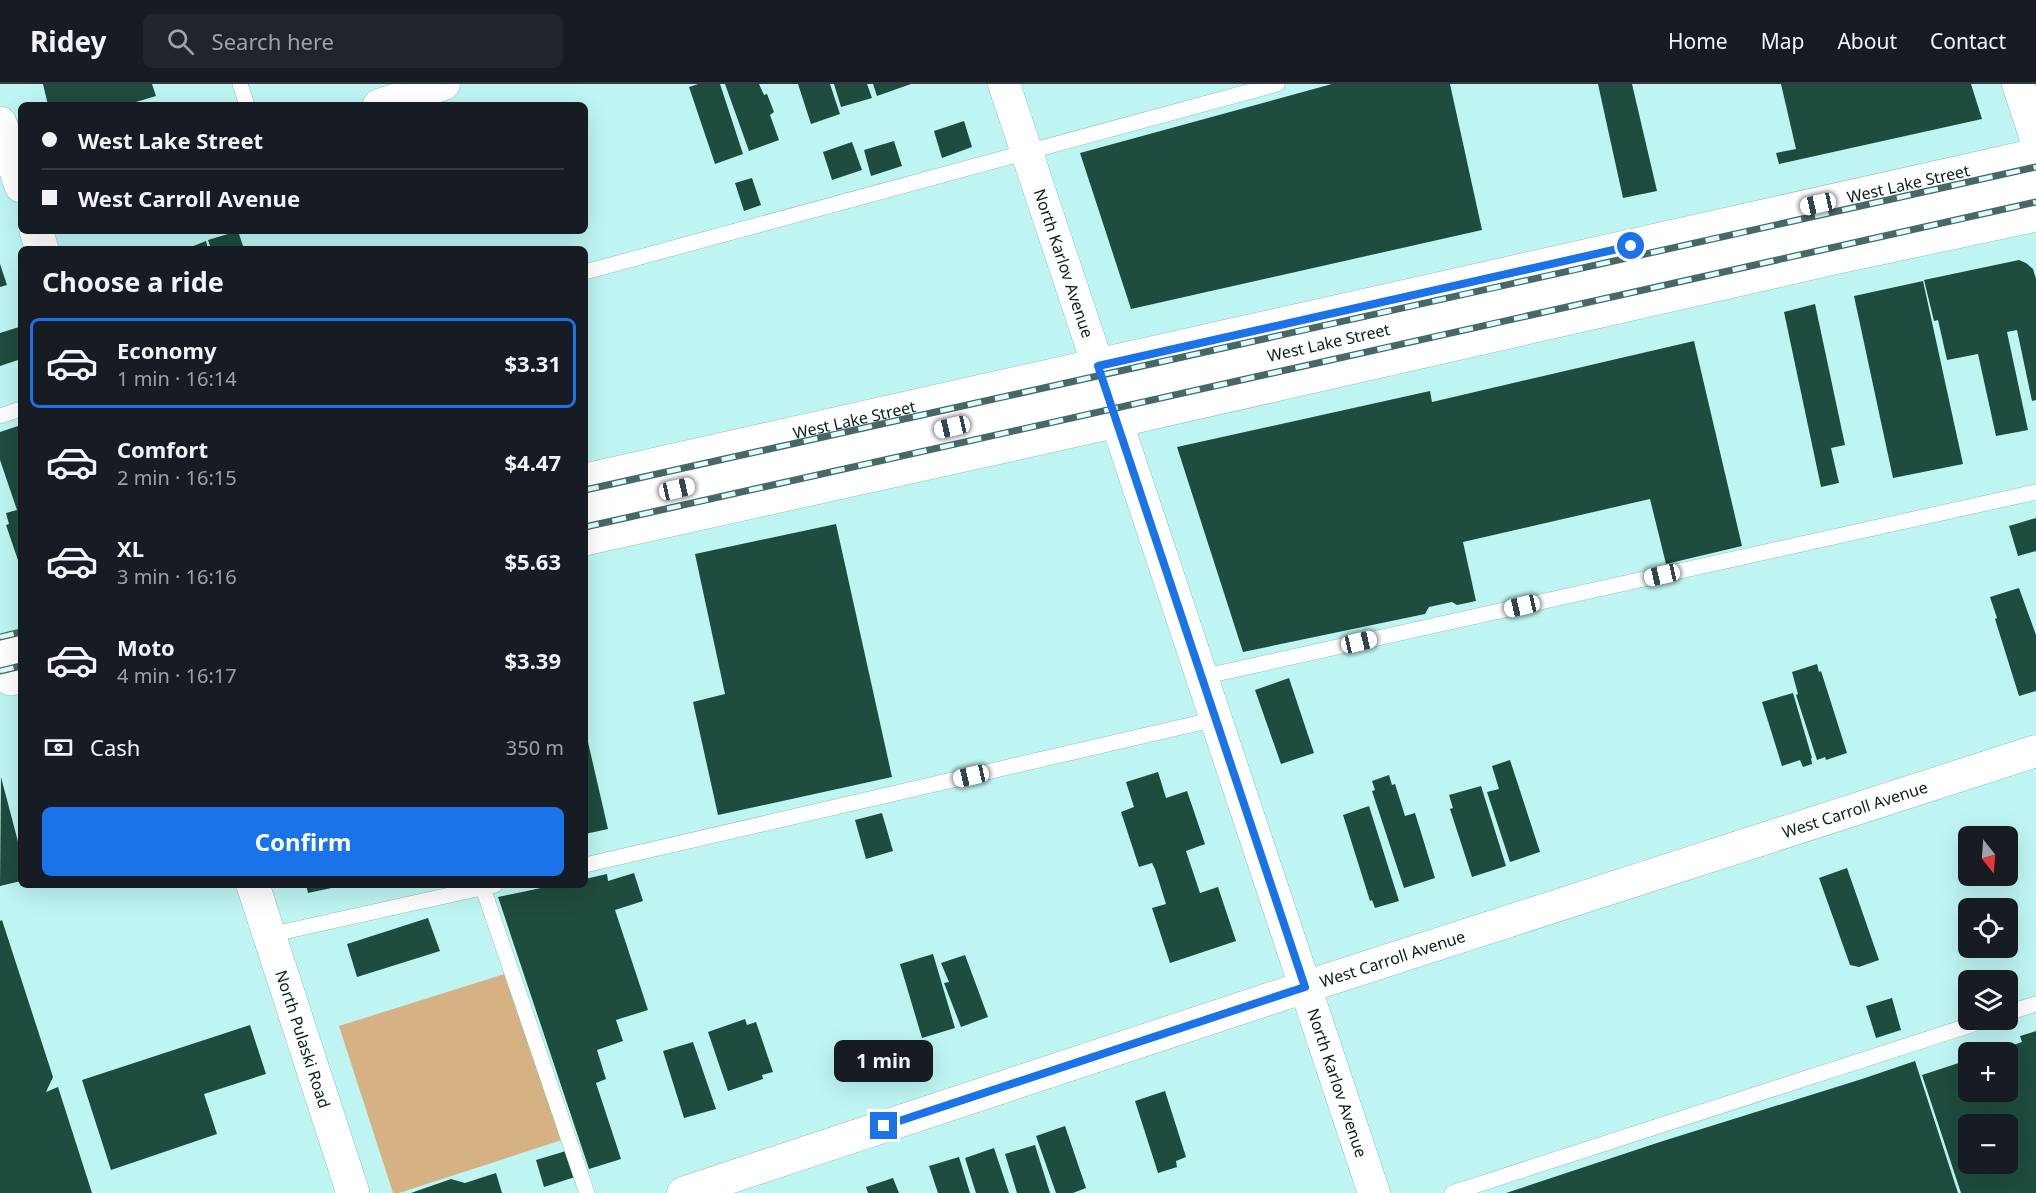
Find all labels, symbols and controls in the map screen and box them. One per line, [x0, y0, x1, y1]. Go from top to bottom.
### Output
search box [143, 14, 563, 68]
text: Ridey [30, 22, 107, 60]
icon: search [164, 25, 197, 58]
text: Search here [212, 26, 334, 56]
text: Home [1668, 27, 1728, 55]
text: Map [1761, 27, 1804, 55]
text: About [1837, 27, 1897, 55]
text: Contact [1930, 27, 2006, 55]
text: West Lake Street [78, 125, 263, 155]
street label: West Lake Street [1845, 159, 1972, 208]
text: West Carroll Avenue [78, 183, 300, 213]
street label: North Karlov Avenue [1029, 186, 1099, 341]
car [1798, 191, 1838, 217]
route start [1617, 232, 1644, 259]
text: Choose a ride [42, 263, 224, 300]
street label: West Lake Street [1265, 318, 1392, 367]
text: Economy [117, 335, 216, 365]
icon: car [45, 336, 99, 390]
text: $3.31 [504, 348, 561, 378]
text: 1 min · 16:14 [117, 365, 237, 392]
street label: West Lake Street [791, 395, 918, 444]
car [932, 414, 972, 440]
text: Comfort [117, 434, 208, 464]
icon: car [45, 435, 99, 489]
text: $4.47 [504, 447, 561, 477]
text: 2 min · 16:15 [117, 464, 237, 491]
car [657, 476, 697, 502]
text: XL [117, 533, 144, 563]
icon: car [45, 534, 99, 588]
text: $5.63 [504, 546, 561, 576]
car [1642, 562, 1682, 588]
text: 3 min · 16:16 [117, 563, 237, 590]
car [1502, 593, 1542, 619]
car [1339, 629, 1379, 655]
text: Moto [117, 632, 175, 662]
icon: car [45, 633, 99, 687]
text: $3.39 [504, 645, 561, 675]
text: 4 min · 16:17 [117, 662, 237, 689]
icon: cash [42, 731, 75, 764]
text: Cash [90, 732, 140, 762]
text: 350 m [506, 734, 564, 761]
car [951, 763, 991, 789]
street label: West Carroll Avenue [1779, 776, 1930, 843]
button: Confirm [42, 807, 564, 876]
north arrow [1958, 826, 2018, 886]
map controls [1958, 826, 2018, 1174]
button: locate [1958, 898, 2018, 958]
street label: West Carroll Avenue [1317, 925, 1468, 993]
street label: North Pulaski Road [270, 967, 336, 1111]
button: layers [1958, 970, 2018, 1030]
street label: North Karlov Avenue [1302, 1005, 1372, 1160]
callout: 1 min [834, 1039, 934, 1081]
button: + [1958, 1042, 2018, 1102]
text: 1 min [856, 1047, 911, 1074]
route end [870, 1112, 897, 1139]
button: − [1958, 1114, 2018, 1174]

